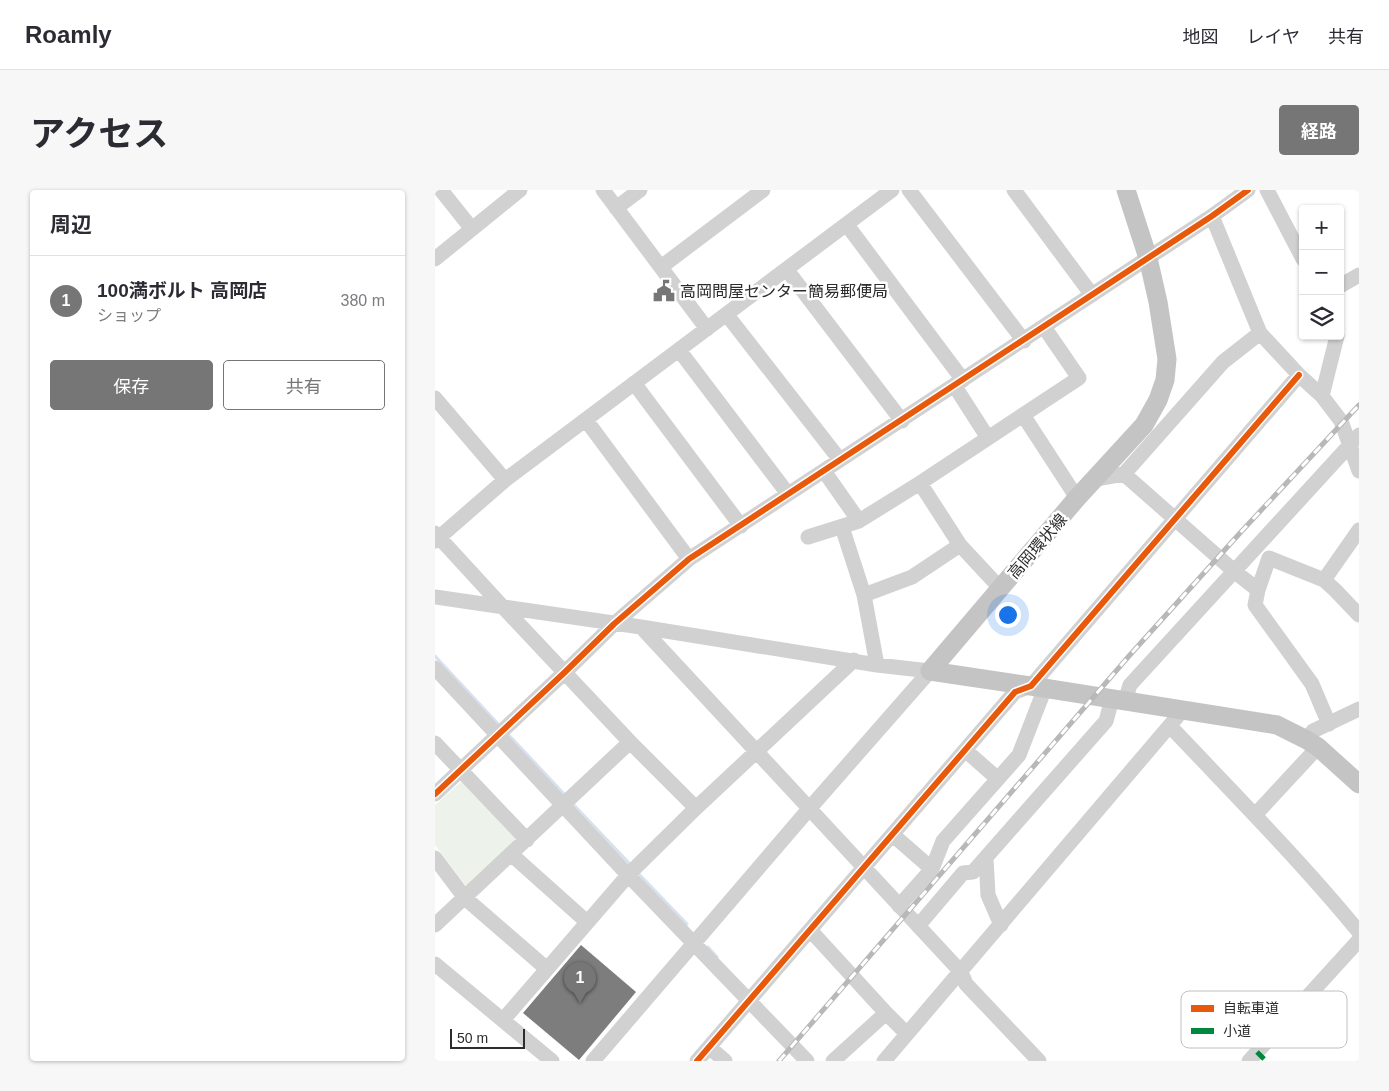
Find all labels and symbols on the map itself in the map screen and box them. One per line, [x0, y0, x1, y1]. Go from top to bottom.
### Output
public building icon: 高岡問屋センター簡易郵便局 [651, 278, 677, 304]
place label: 高岡問屋センター簡易郵便局 [680, 283, 888, 300]
street label: 高岡環状線 [1005, 511, 1070, 582]
your location [995, 602, 1021, 628]
pin: 1 [564, 962, 596, 1003]
legend [1181, 991, 1347, 1048]
text: 自転車道 [1223, 1000, 1279, 1016]
text: 小道 [1223, 1023, 1251, 1039]
scale bar [450, 1026, 525, 1049]

